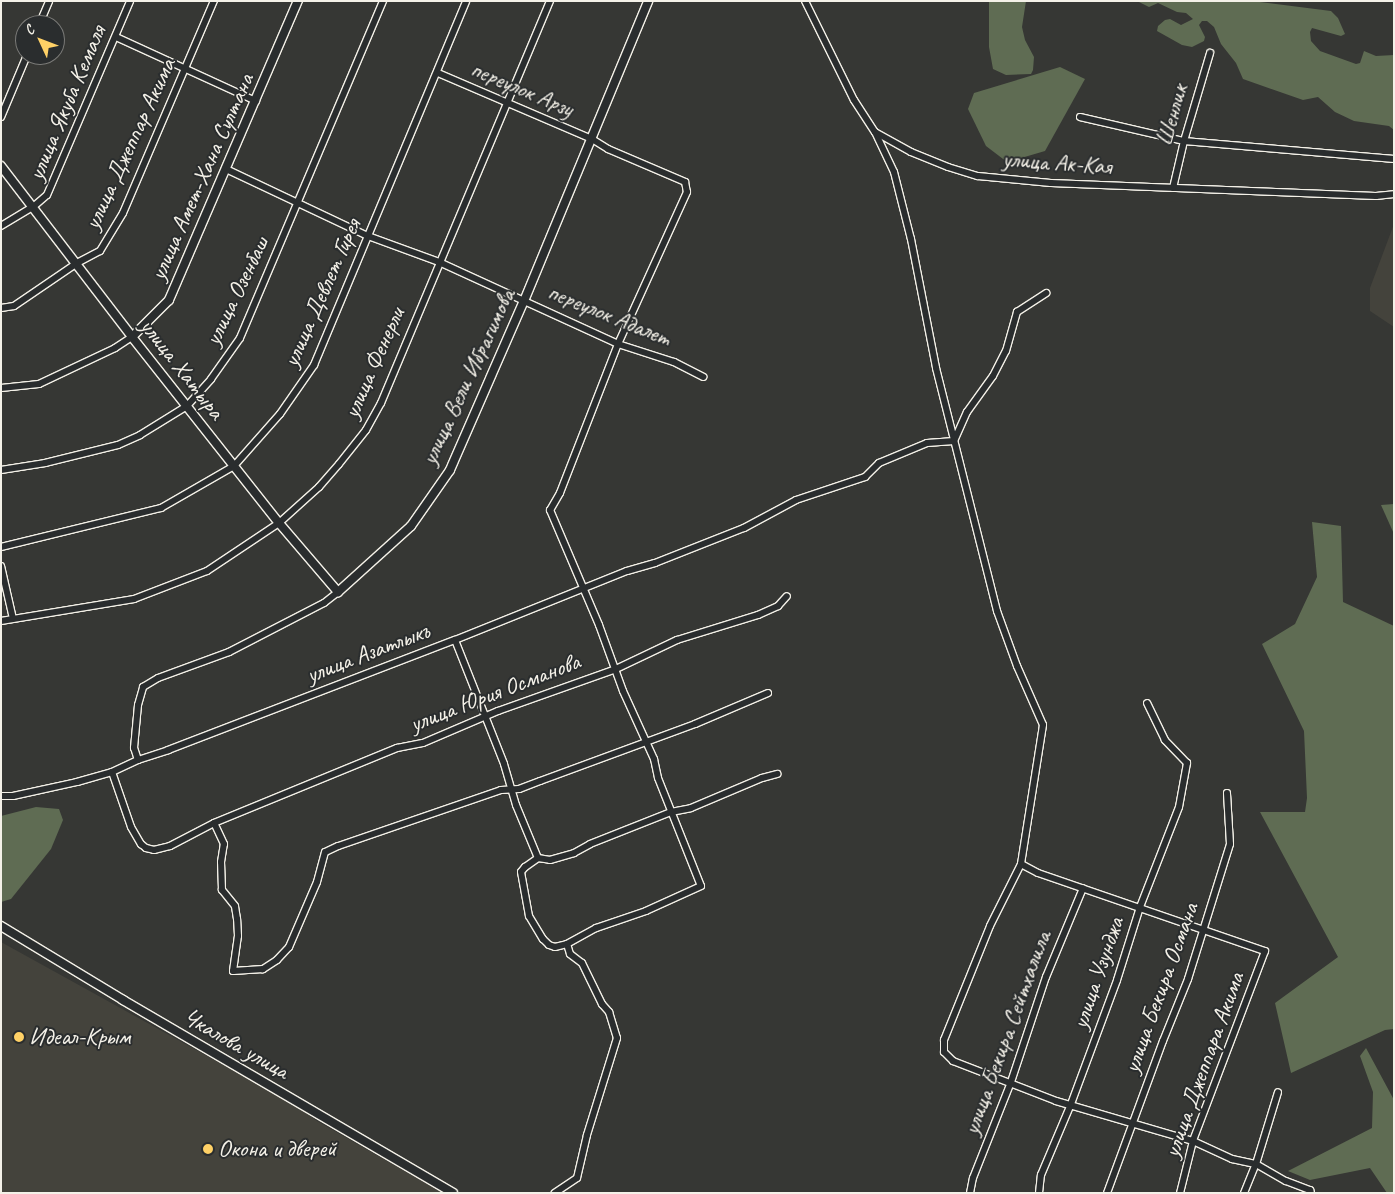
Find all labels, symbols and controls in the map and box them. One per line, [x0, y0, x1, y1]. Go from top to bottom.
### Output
north arrow [15, 15, 65, 65]
text: С [21, 22, 38, 38]
street label: улица Якуба Кемаля [22, 24, 112, 182]
street label: улица Джеппар Акима [78, 53, 182, 235]
street label: переулок Арзу [466, 55, 578, 123]
street label: улица Амет-Хана Султана [143, 67, 261, 287]
street label: Шенлик [1149, 81, 1195, 149]
street label: улица Ак-Кая [1001, 145, 1113, 181]
street label: улица Девлет Гирея [277, 215, 367, 371]
street label: улица Озенбаш [198, 231, 276, 351]
street label: переулок Адалет [542, 277, 676, 353]
street label: улица Вели Ибрагимова [414, 283, 522, 471]
street label: улица Фенерли [337, 303, 411, 423]
street label: улица Хатыра [134, 313, 230, 425]
street label: улица Азатлыкъ [301, 616, 435, 690]
street label: улица Юрия Османова [406, 647, 584, 739]
street label: улица Бекира Османа [1117, 898, 1205, 1078]
street label: улица Узунджа [1065, 913, 1131, 1033]
street label: улица Бекира Сейтхалила [957, 927, 1057, 1139]
street label: улица Джеппара Акима [1157, 968, 1251, 1162]
street label: Чкалова улица [178, 1002, 294, 1086]
place label: Идеал-Крым [29, 1023, 130, 1051]
marker: Идеал-Крым [13, 1031, 25, 1043]
place label: Окона и дверей [218, 1135, 337, 1163]
marker: Окона и дверей [202, 1143, 214, 1155]

